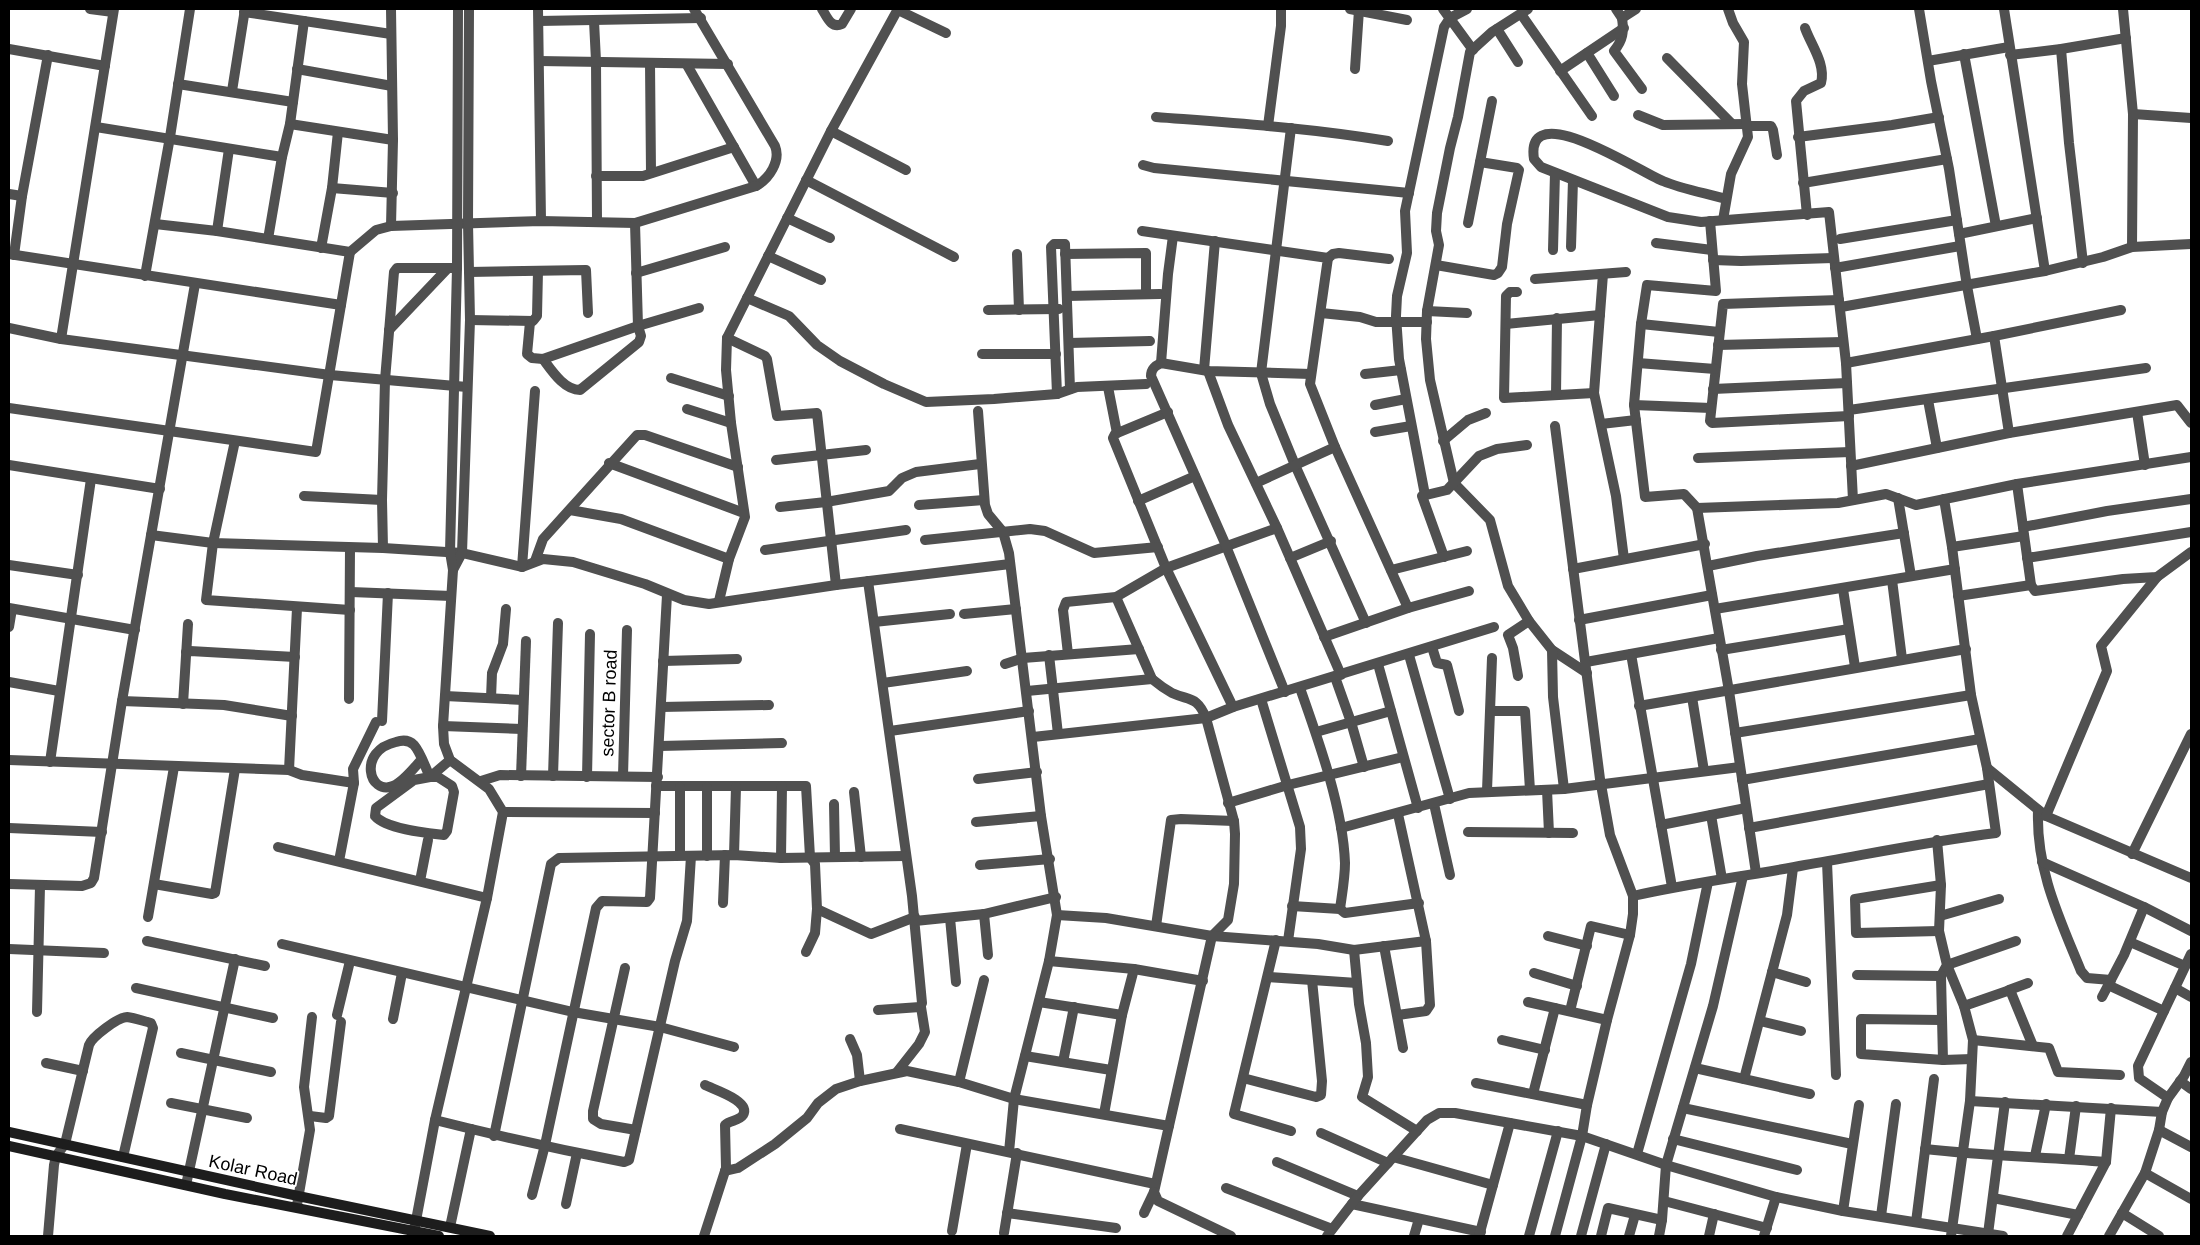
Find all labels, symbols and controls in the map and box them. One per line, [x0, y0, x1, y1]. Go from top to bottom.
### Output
street label: sector B road [597, 649, 621, 757]
street label: Kolar Road [207, 1151, 299, 1189]

